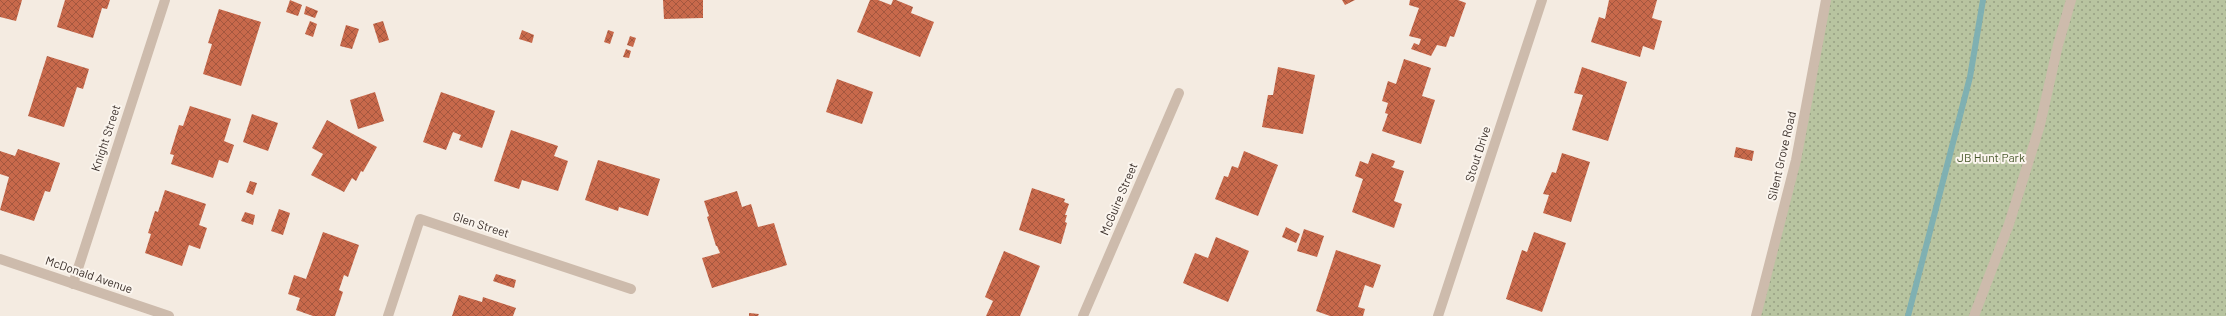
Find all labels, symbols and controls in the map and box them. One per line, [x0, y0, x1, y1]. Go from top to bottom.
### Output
street label: Knight Street [88, 103, 122, 173]
street label: Silent Grove Road [1764, 110, 1798, 202]
street label: Stout Drive [1461, 124, 1493, 183]
park label: JB Hunt Park [1957, 150, 2025, 164]
street label: McGuire Street [1096, 160, 1140, 237]
street label: Glen Street [451, 208, 511, 240]
street label: McDonald Avenue [44, 253, 135, 296]

